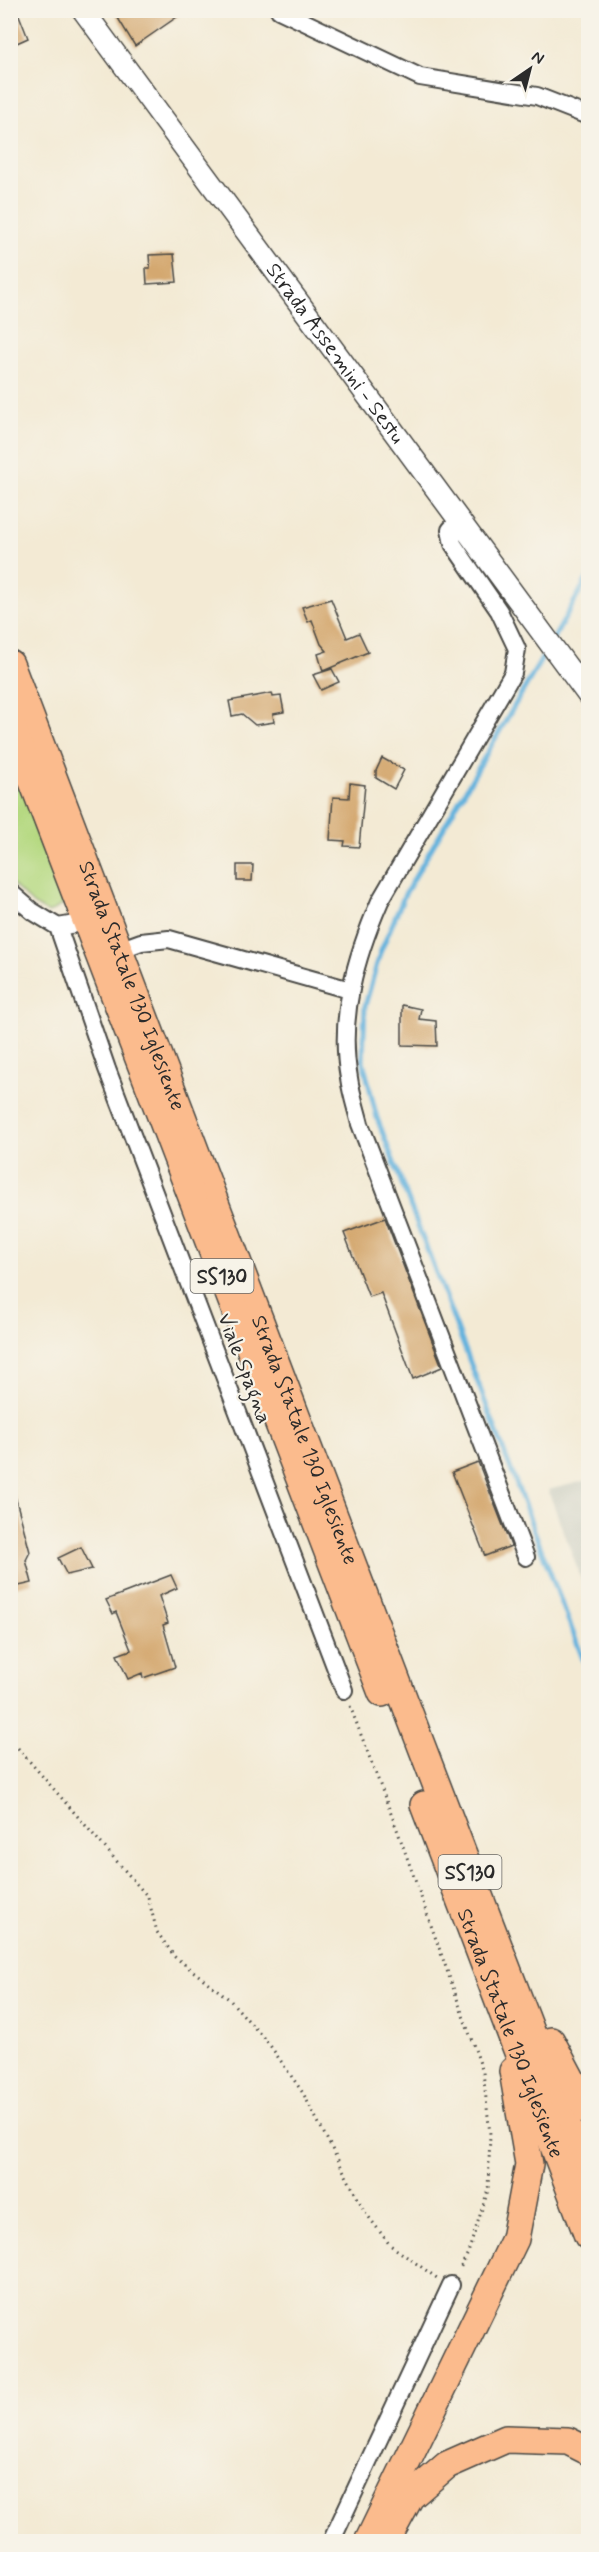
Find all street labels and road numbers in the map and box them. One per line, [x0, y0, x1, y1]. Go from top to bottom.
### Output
street label: Strada Assemini - Sestu [259, 257, 411, 450]
street label: Strada Statale 130 Iglesiente [71, 857, 192, 1115]
road number: SS130 [190, 1259, 254, 1293]
street label: Viale Spagna [208, 1309, 278, 1428]
street label: Strada Statale 130 Iglesiente [244, 1311, 364, 1569]
road number: SS130 [438, 1855, 502, 1889]
street label: Strada Statale 130 Iglesiente [450, 1905, 570, 2162]

